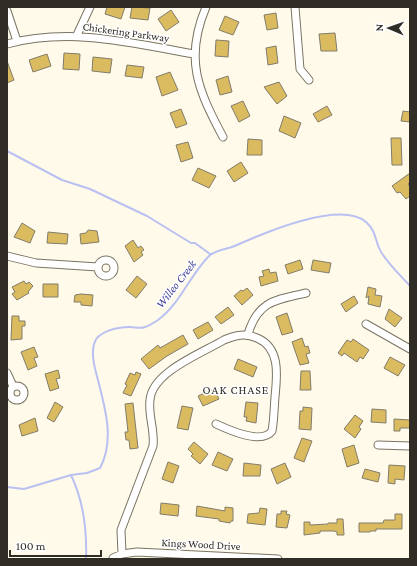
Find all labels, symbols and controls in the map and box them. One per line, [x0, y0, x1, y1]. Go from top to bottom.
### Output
north arrow [369, 8, 409, 48]
street label: Chickering Parkway [82, 20, 171, 45]
text: N [373, 23, 385, 32]
water label: Willeo Creek [153, 257, 200, 311]
district label: OAK CHASE [203, 383, 269, 397]
scale bar [10, 532, 101, 558]
street label: Kings Wood Drive [161, 536, 241, 553]
text: 100 m [16, 539, 46, 553]

